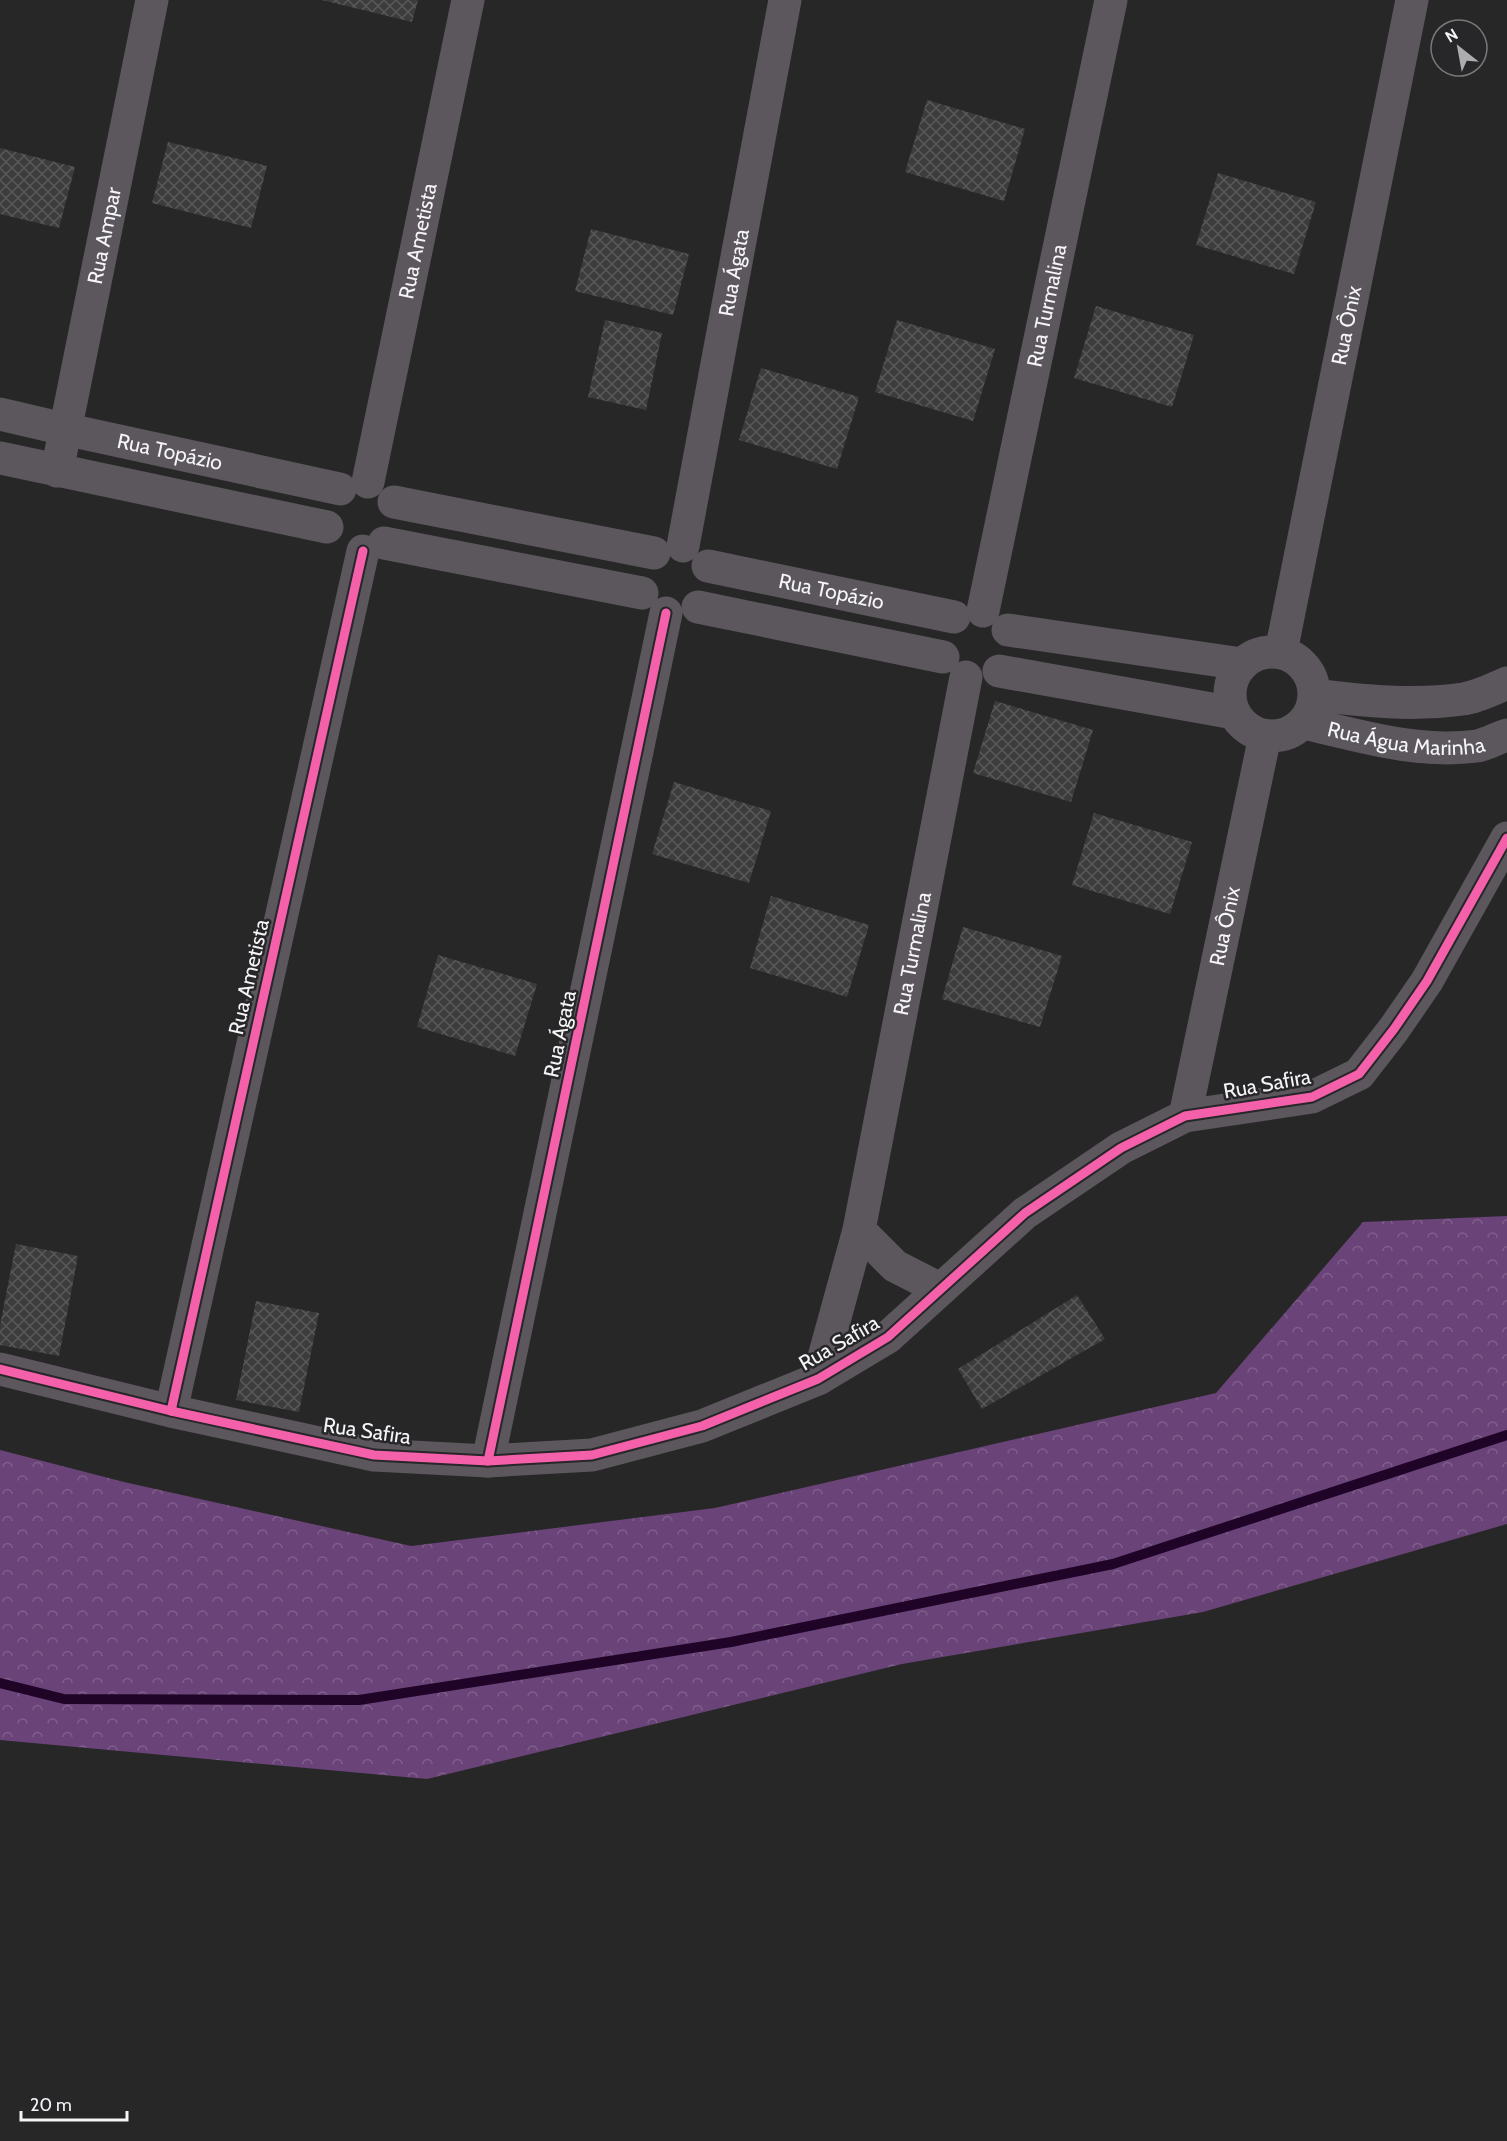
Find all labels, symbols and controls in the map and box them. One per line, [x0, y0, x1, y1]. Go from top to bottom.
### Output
north arrow [1429, 18, 1489, 78]
text: N [1442, 25, 1461, 47]
street label: Rua Ametista [393, 181, 442, 301]
street label: Rua Ampar [82, 185, 126, 286]
street label: Rua Ágata [713, 227, 754, 318]
street label: Rua Turmalina [1021, 242, 1072, 369]
street label: Rua Ônix [1326, 283, 1366, 367]
street label: Rua Topázio [115, 428, 225, 475]
street label: Rua Topázio [777, 568, 886, 614]
street label: Rua Água Marinha [1325, 716, 1488, 760]
street label: Rua Ônix [1204, 884, 1245, 968]
street label: Rua Turmalina [888, 890, 936, 1017]
street label: Rua Ametista [223, 917, 274, 1037]
street label: Rua Ágata [538, 988, 581, 1080]
street label: Rua Safira [1221, 1064, 1313, 1103]
street label: Rua Safira [794, 1310, 883, 1376]
street label: Rua Safira [322, 1412, 413, 1449]
scale bar [21, 2084, 128, 2122]
text: 20 m [30, 2094, 72, 2116]

